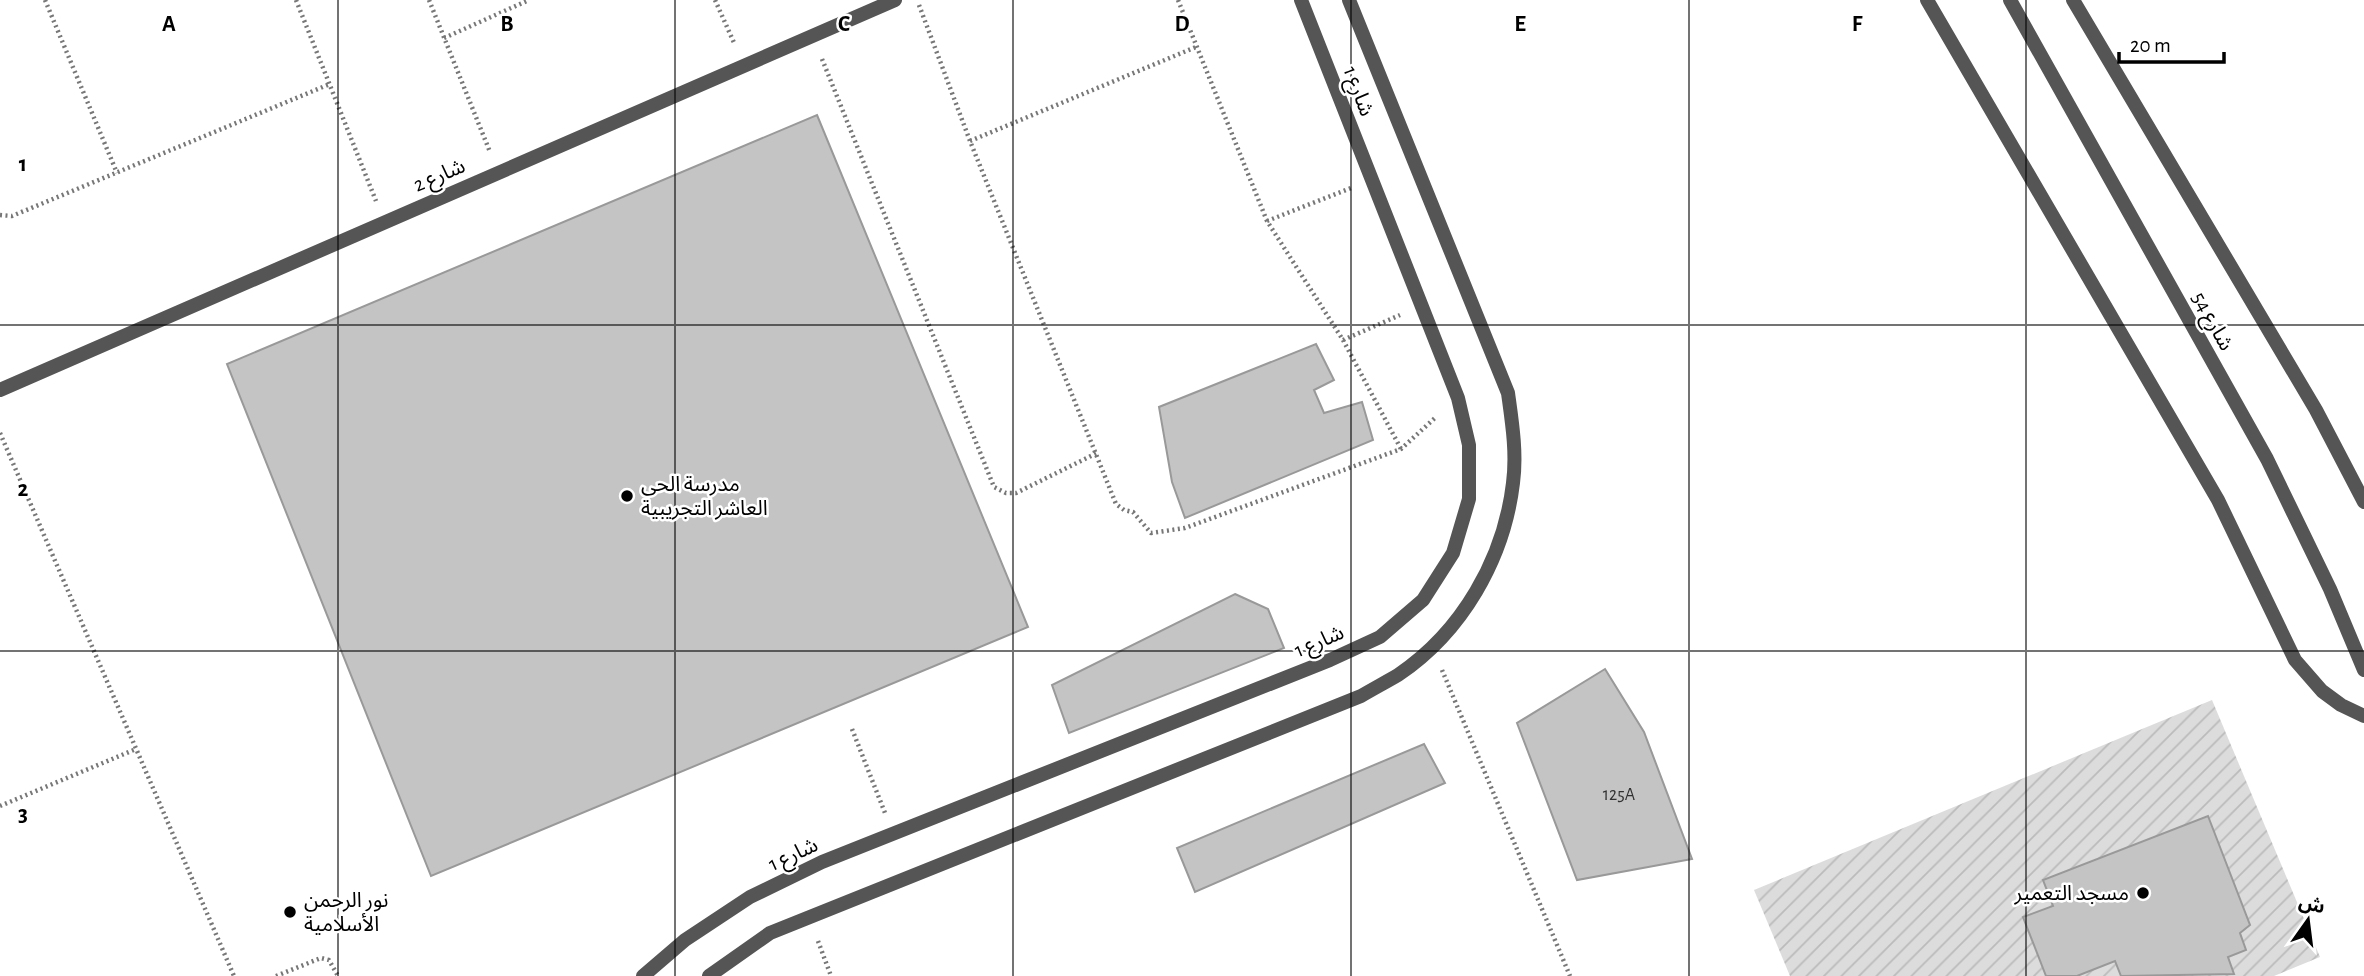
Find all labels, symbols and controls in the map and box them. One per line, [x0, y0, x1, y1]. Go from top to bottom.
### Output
text: A [162, 13, 176, 36]
text: B [500, 13, 514, 36]
text: C [838, 13, 850, 36]
text: D [1174, 13, 1190, 36]
text: E [1514, 13, 1526, 36]
text: F [1852, 13, 1863, 36]
scale bar [2119, 21, 2224, 65]
text: 20 m [2130, 35, 2171, 56]
street label: شارع 1 [1336, 63, 1378, 120]
text: 1 [19, 153, 27, 176]
street label: شارع 2 [410, 155, 470, 199]
street label: شارع 54 [2185, 288, 2237, 356]
place label: مدرسة الحى العاشر التجريبية [641, 474, 768, 520]
text: 2 [18, 478, 29, 501]
marker: مدرسة الحى العاشر التجريبية [619, 488, 635, 504]
street label: شارع 1 [1291, 622, 1349, 665]
house number: 125A [1603, 786, 1636, 804]
text: 3 [18, 803, 28, 826]
street label: شارع 1 [765, 834, 823, 879]
place label: مسجد التعمير [2014, 883, 2129, 905]
marker: مسجد التعمير [2135, 885, 2151, 901]
north arrow [2273, 885, 2343, 955]
place label: نور الرحمن الأسلامية [304, 890, 389, 935]
text: ش [2297, 893, 2327, 917]
marker: نور الرحمن الأسلامية [282, 904, 298, 920]

